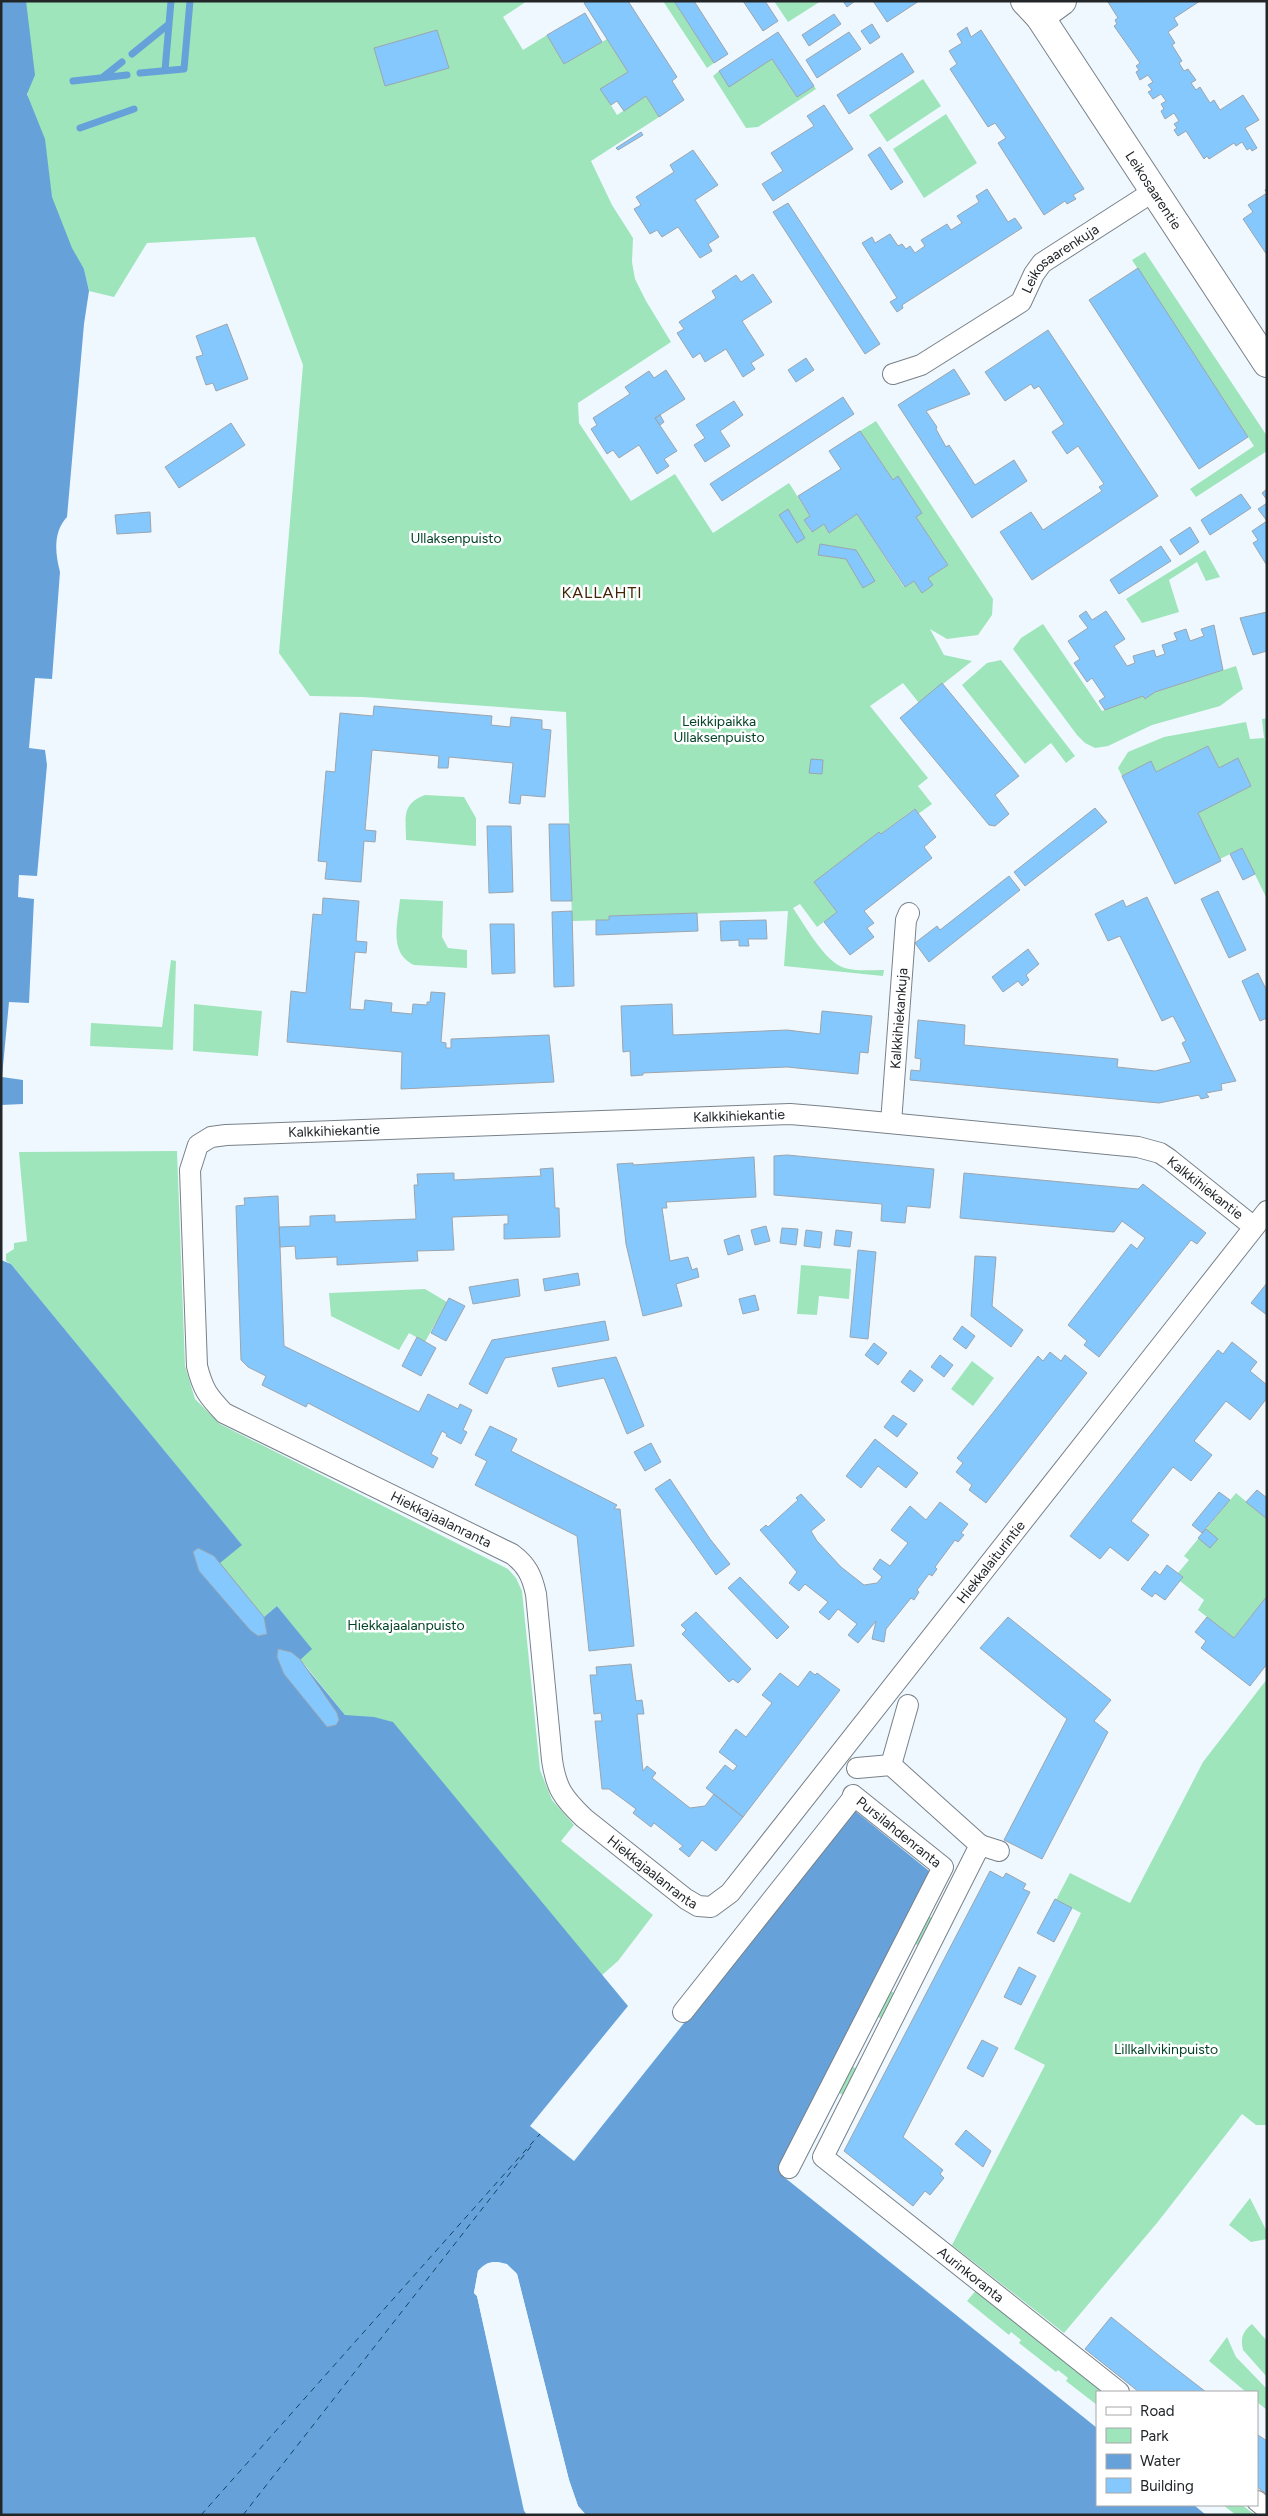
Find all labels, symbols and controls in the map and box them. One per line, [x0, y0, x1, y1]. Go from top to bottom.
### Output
street label: Leikosaarentie [1122, 148, 1186, 233]
street label: Leikosaarenkuja [1018, 220, 1102, 296]
park label: Ullaksenpuisto [410, 530, 502, 547]
district label: KALLAHTI [561, 583, 643, 602]
park label: Leikkipaikka Ullaksenpuisto [673, 713, 765, 746]
street label: Kalkkihiekankuja [887, 967, 911, 1069]
street label: Kalkkihiekantie [693, 1106, 786, 1126]
street label: Kalkkihiekantie [288, 1121, 381, 1141]
street label: Kalkkihiekantie [1164, 1153, 1247, 1223]
street label: Hiekkajaalanranta [388, 1487, 494, 1551]
street label: Hiekkalaiturintie [953, 1517, 1029, 1607]
park label: Hiekkajaalanpuisto [347, 1617, 465, 1634]
street label: Pursilahdenranta [853, 1793, 945, 1871]
street label: Hiekkajaalanranta [604, 1831, 701, 1912]
park label: Lillkallvikinpuisto [1114, 2041, 1218, 2058]
street label: Aurinkoranta [934, 2243, 1008, 2306]
legend [1096, 2391, 1258, 2506]
text: Road [1140, 2402, 1175, 2420]
text: Park [1140, 2427, 1169, 2445]
text: Water [1140, 2452, 1180, 2470]
text: Building [1140, 2477, 1194, 2495]

